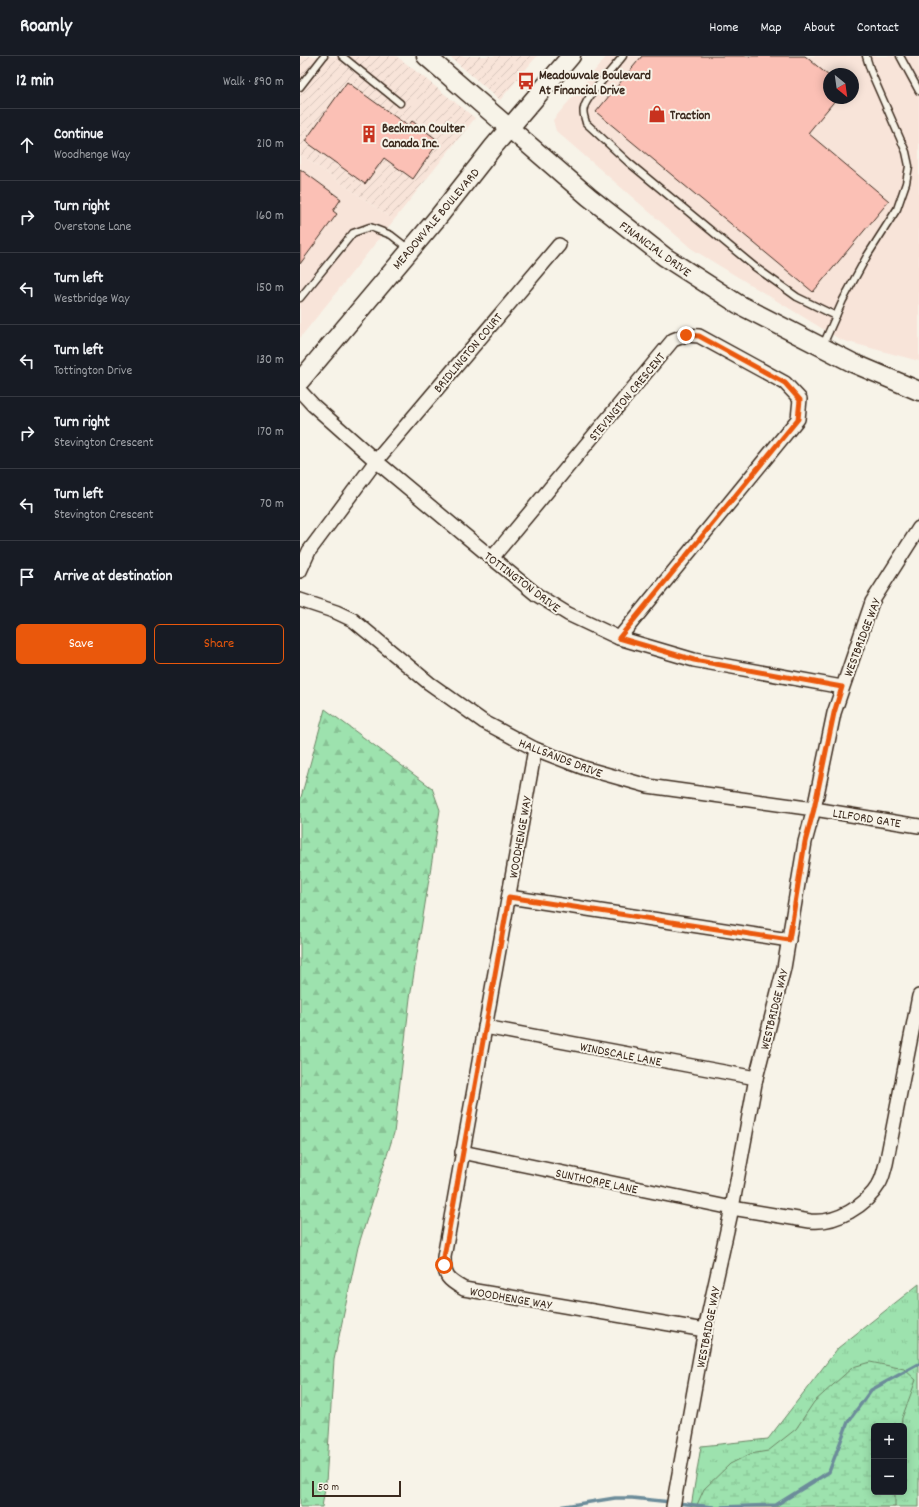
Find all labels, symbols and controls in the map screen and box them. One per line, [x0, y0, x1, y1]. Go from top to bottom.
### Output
text: Roamly [20, 14, 72, 41]
text: Home [709, 18, 738, 38]
text: Map [760, 18, 782, 38]
text: About [804, 18, 835, 38]
text: Contact [857, 18, 899, 38]
place label: Meadowvale Boulevard At Financial Drive [539, 67, 651, 101]
north arrow [823, 68, 859, 104]
text: 12 min [16, 70, 54, 94]
bus stop icon: Meadowvale Boulevard At Financial Drive [516, 71, 536, 91]
text: Walk · 890 m [223, 73, 284, 92]
shop icon: Traction [647, 104, 667, 124]
place label: Traction [670, 107, 710, 126]
place label: Beckman Coulter Canada Inc. [382, 120, 466, 154]
text: Continue [54, 124, 103, 146]
building icon: Beckman Coulter Canada Inc. [359, 124, 379, 144]
icon: ahead [16, 134, 38, 156]
text: 210 m [256, 135, 284, 154]
text: Woodhenge Way [54, 146, 130, 165]
street label: MEADOWVALE BOULEVARD [389, 165, 485, 274]
text: Turn right [54, 196, 110, 218]
icon: right [16, 206, 38, 228]
text: 160 m [256, 207, 284, 226]
street label: FINANCIAL DRIVE [615, 217, 695, 283]
text: Overstone Lane [54, 218, 131, 237]
text: Turn left [54, 268, 103, 290]
icon: left [16, 278, 38, 300]
text: 150 m [256, 279, 284, 298]
text: Westbridge Way [54, 290, 130, 309]
street label: BRIDLINGTON COURT [430, 309, 508, 398]
route end [677, 326, 695, 344]
text: Turn left [54, 340, 103, 362]
street label: STEVINGTON CRESCENT [585, 349, 671, 446]
icon: left [16, 350, 38, 372]
text: 130 m [256, 351, 284, 370]
text: Tottington Drive [54, 362, 132, 381]
text: Turn right [54, 412, 110, 434]
icon: right [16, 422, 38, 444]
text: 170 m [257, 423, 284, 442]
text: Stevington Crescent [54, 434, 154, 453]
text: Turn left [54, 484, 103, 506]
icon: left [16, 494, 38, 516]
text: 70 m [260, 495, 284, 514]
text: Stevington Crescent [54, 506, 154, 525]
street label: TOTTINGTON DRIVE [479, 548, 564, 618]
icon: arrive [16, 566, 38, 588]
text: Arrive at destination [54, 566, 172, 588]
street label: WESTBRIDGE WAY [840, 595, 887, 680]
button: Save [16, 624, 146, 664]
button: Share [154, 624, 284, 664]
street label: HALLSANDS DRIVE [515, 735, 605, 784]
street label: WOODHENGE WAY [505, 794, 538, 880]
street label: LILFORD GATE [831, 805, 902, 834]
street label: WESTBRIDGE WAY [756, 966, 795, 1052]
street label: WINDSCALE LANE [578, 1038, 663, 1073]
street label: SUNTHORPE LANE [554, 1164, 639, 1200]
route start [435, 1256, 453, 1274]
street label: WOODHENGE WAY [468, 1283, 554, 1316]
street label: WESTBRIDGE WAY [692, 1284, 727, 1370]
map controls [871, 1423, 907, 1495]
button: + [871, 1423, 907, 1459]
button: − [871, 1459, 907, 1495]
scale bar [312, 1479, 401, 1498]
text: 50 m [318, 1480, 339, 1496]

